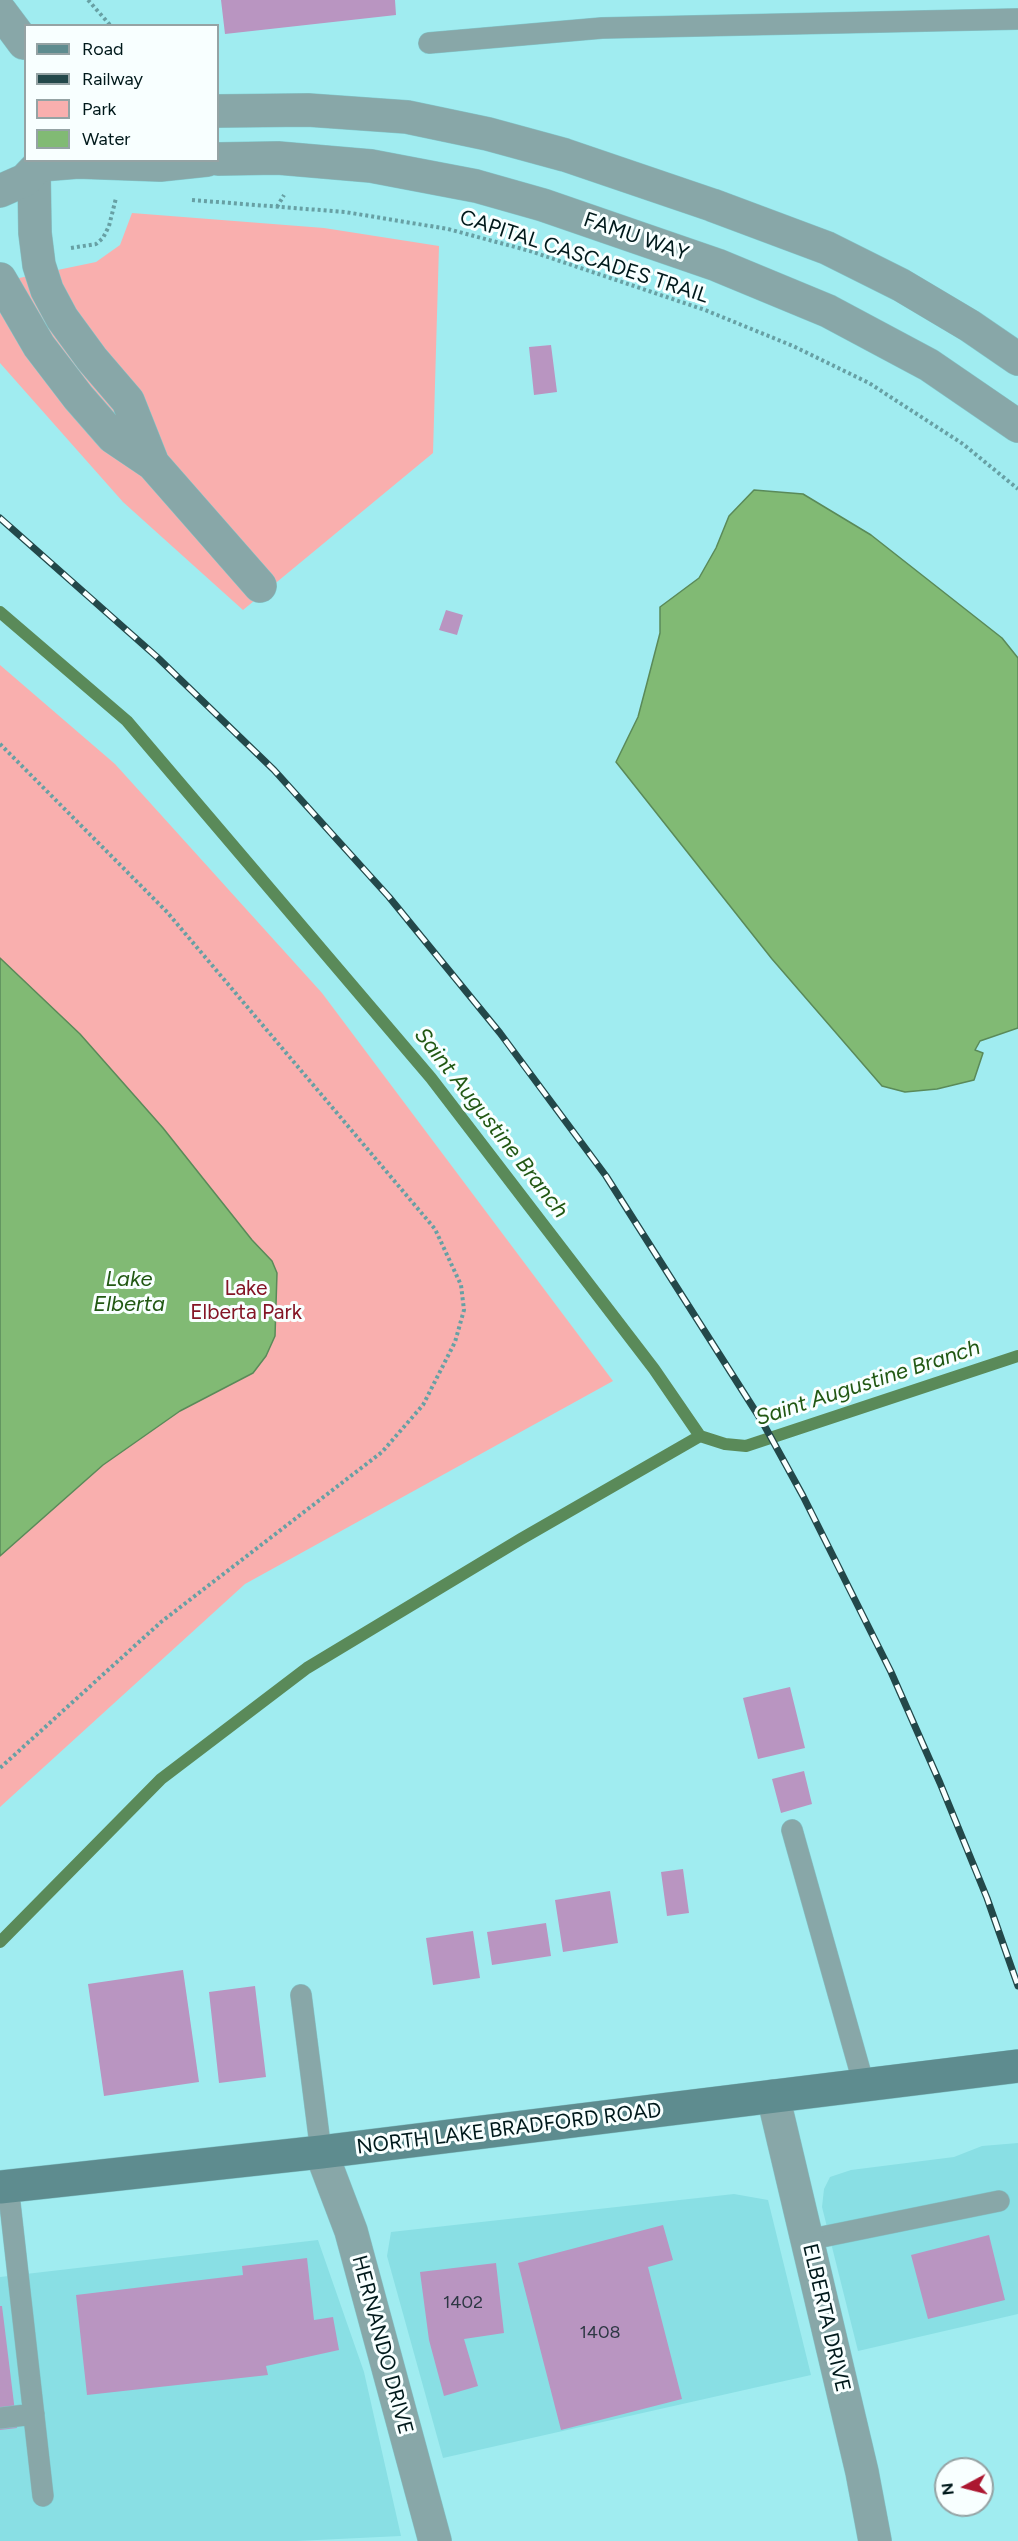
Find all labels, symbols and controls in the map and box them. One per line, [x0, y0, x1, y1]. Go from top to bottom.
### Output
legend [24, 24, 219, 162]
text: Road [82, 38, 123, 60]
text: Railway [82, 68, 143, 90]
text: Park [82, 98, 116, 120]
text: Water [82, 128, 130, 150]
street label: CAPITAL CASCADES TRAIL [457, 205, 711, 309]
street label: FAMU WAY [580, 207, 692, 267]
water label: Saint Augustine Branch [408, 1023, 574, 1223]
water label: Lake Elberta [93, 1267, 165, 1318]
park label: Lake Elberta Park [190, 1276, 302, 1326]
water label: Saint Augustine Branch [753, 1334, 983, 1432]
street label: NORTH LAKE BRADFORD ROAD [355, 2098, 663, 2160]
street label: ELBERTA DRIVE [797, 2241, 855, 2395]
street label: HERNANDO DRIVE [346, 2253, 418, 2437]
house number: 1402 [443, 2292, 483, 2314]
house number: 1408 [579, 2322, 621, 2344]
north arrow [934, 2457, 994, 2517]
text: N [937, 2482, 958, 2496]

